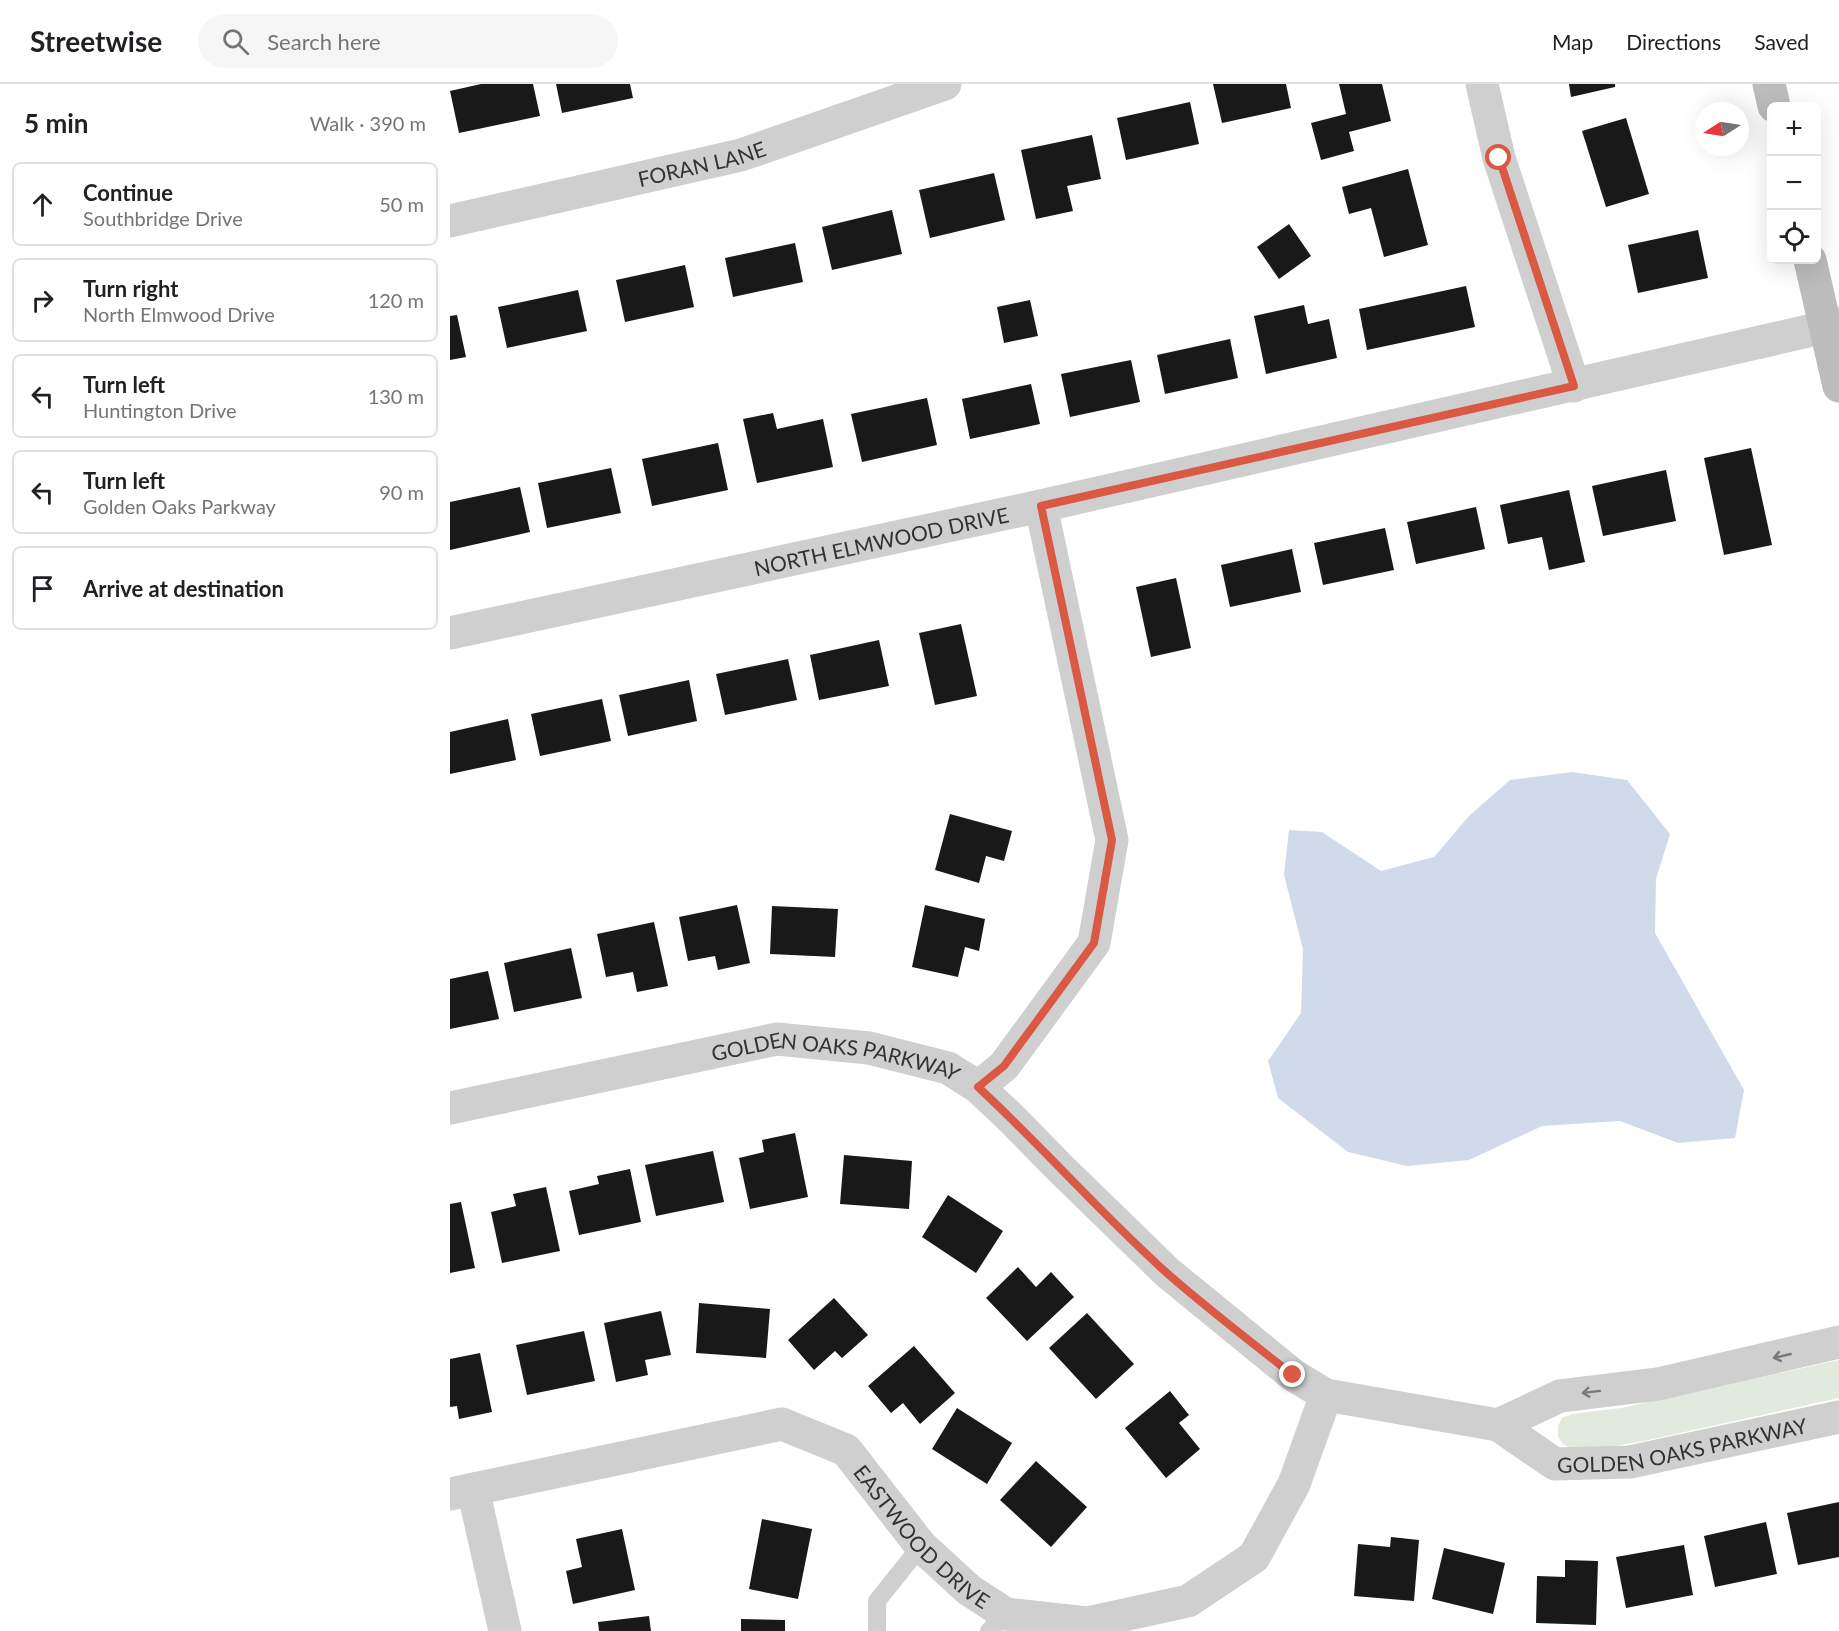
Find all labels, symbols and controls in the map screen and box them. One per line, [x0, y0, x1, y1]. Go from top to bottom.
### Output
search box [198, 14, 618, 68]
text: Streetwise [30, 24, 162, 58]
icon: search [219, 25, 252, 58]
text: Search here [267, 28, 381, 55]
text: Map [1552, 29, 1593, 54]
text: Directions [1626, 29, 1721, 54]
text: Saved [1754, 29, 1809, 54]
north arrow [1695, 102, 1749, 156]
map controls [1767, 102, 1821, 264]
button: + [1767, 102, 1821, 156]
text: 5 min [24, 107, 88, 139]
text: Walk · 390 m [310, 111, 426, 135]
street label: FORAN LANE [635, 135, 769, 191]
route start [1485, 144, 1511, 170]
button: − [1767, 156, 1821, 210]
text: Continue [83, 179, 173, 206]
icon: ahead [26, 188, 59, 221]
text: 50 m [379, 192, 424, 216]
text: Southbridge Drive [83, 206, 243, 230]
button: locate [1767, 210, 1821, 264]
text: Turn right [83, 275, 178, 302]
icon: right [26, 284, 59, 317]
text: 120 m [368, 288, 424, 312]
text: North Elmwood Drive [83, 302, 275, 326]
text: Turn left [83, 371, 165, 398]
icon: left [26, 380, 59, 413]
text: 130 m [368, 384, 424, 408]
text: Huntington Drive [83, 398, 237, 422]
text: Turn left [83, 467, 165, 494]
icon: left [26, 476, 59, 509]
text: 90 m [379, 480, 424, 504]
text: Golden Oaks Parkway [83, 494, 276, 518]
street label: NORTH ELMWOOD DRIVE [752, 501, 1011, 580]
icon: arrive [26, 572, 59, 605]
text: Arrive at destination [83, 575, 284, 602]
street label: GOLDEN OAKS PARKWAY [709, 1026, 966, 1086]
one-way arrow [1773, 1350, 1792, 1362]
route end [1279, 1361, 1305, 1387]
one-way arrow [1581, 1387, 1601, 1398]
street label: GOLDEN OAKS PARKWAY [1557, 1412, 1810, 1476]
street label: EASTWOOD DRIVE [849, 1459, 995, 1613]

